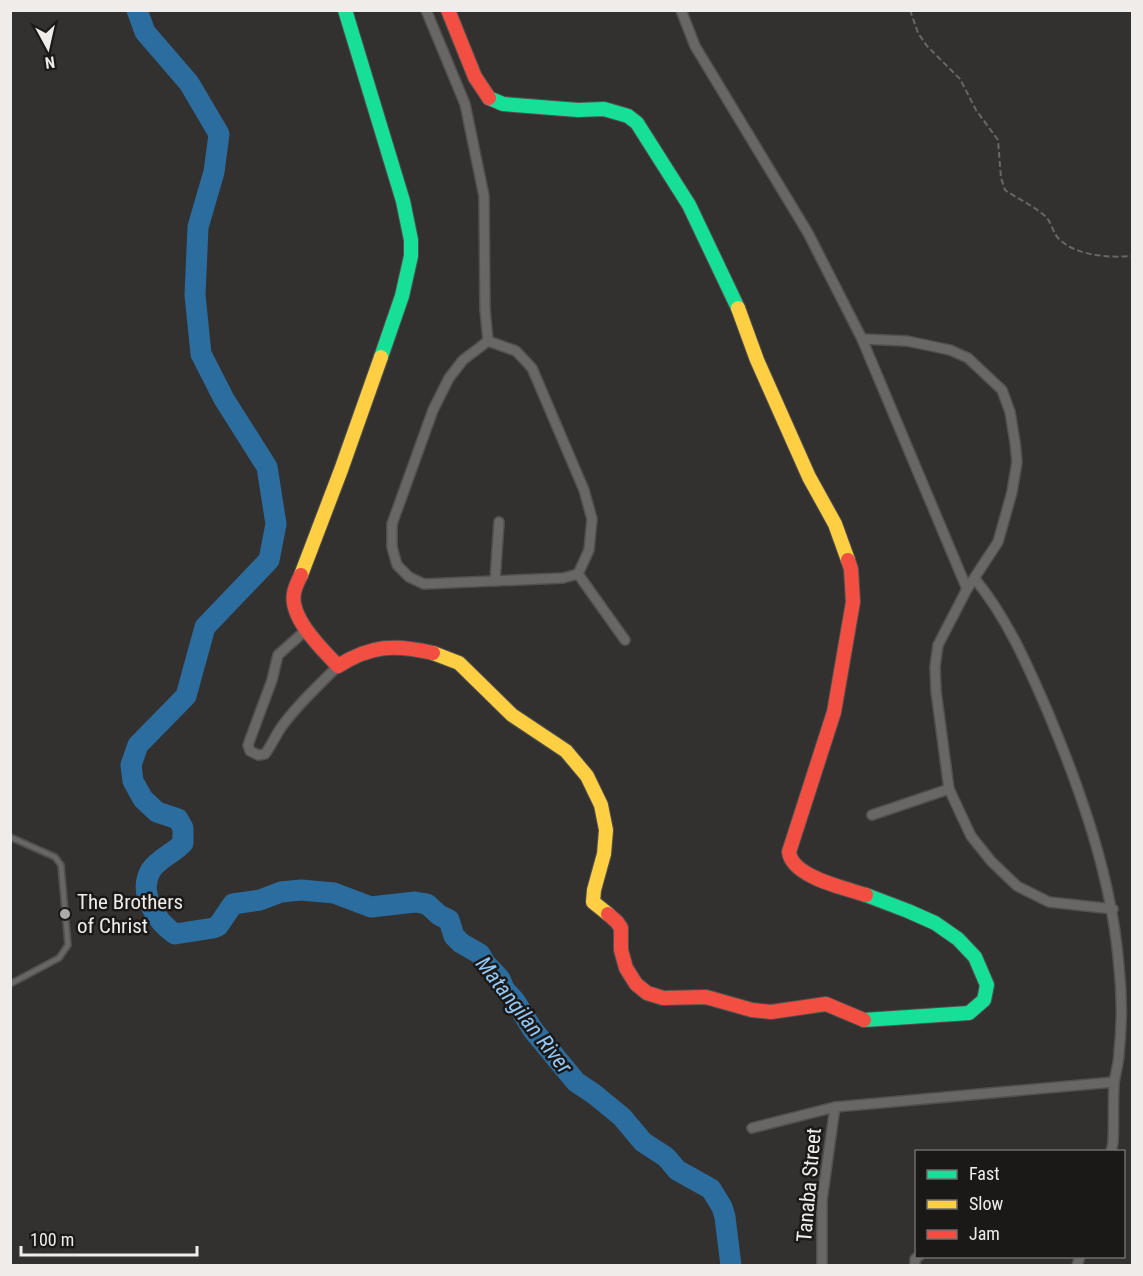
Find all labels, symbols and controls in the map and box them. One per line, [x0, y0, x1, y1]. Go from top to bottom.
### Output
north arrow [18, 18, 78, 78]
text: N [44, 52, 56, 72]
place label: The Brothers of Christ [77, 890, 183, 938]
marker: The Brothers of Christ [58, 907, 72, 921]
water label: Matangilan River [471, 952, 578, 1079]
street label: Tanaba Street [792, 1127, 826, 1243]
legend [915, 1150, 1125, 1258]
text: Fast [969, 1163, 1000, 1184]
text: Slow [969, 1193, 1004, 1214]
scale bar [21, 1219, 196, 1257]
text: Jam [969, 1223, 1000, 1244]
text: 100 m [30, 1229, 74, 1250]

